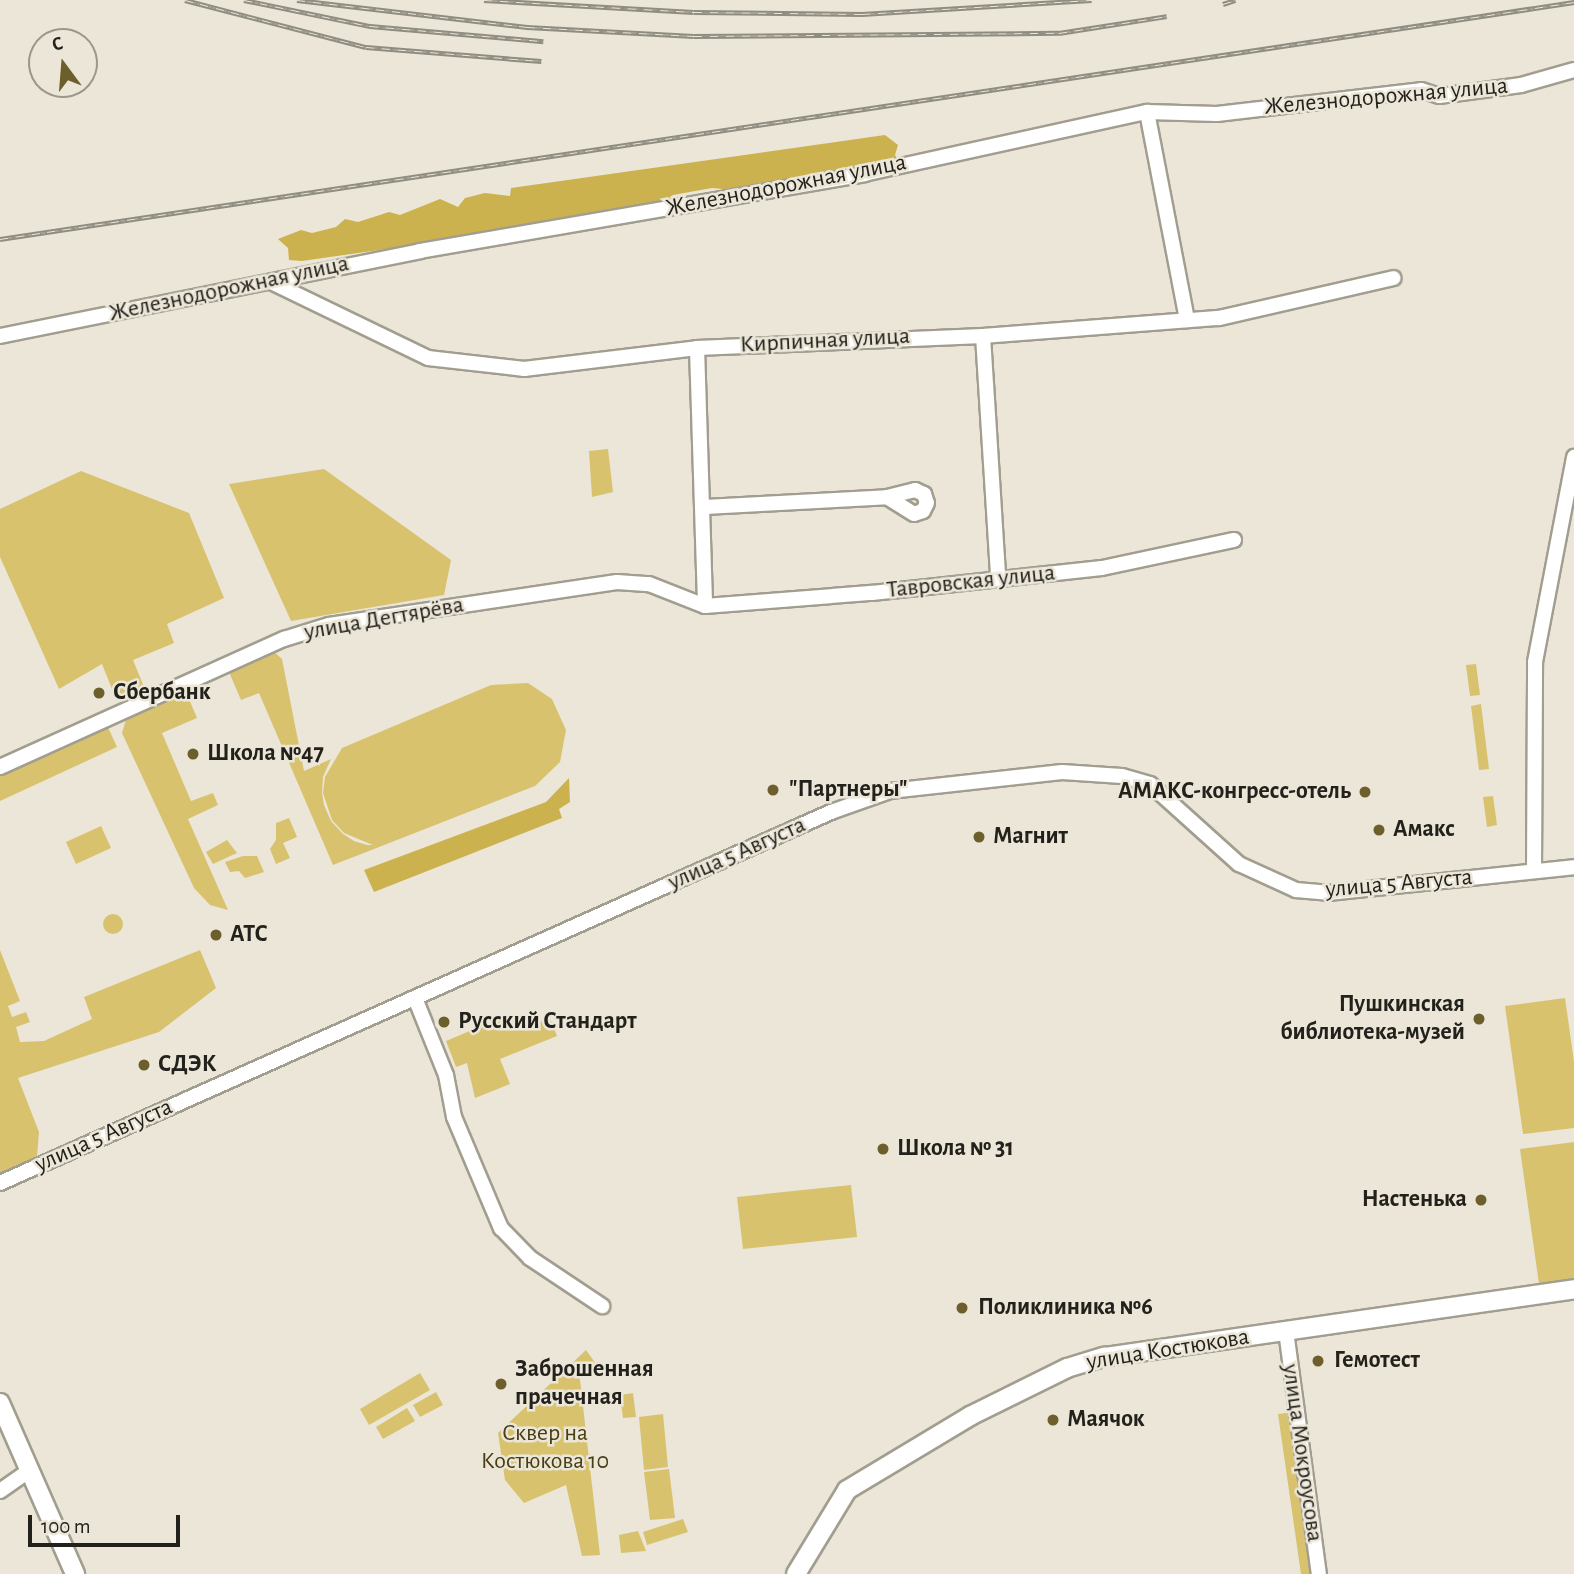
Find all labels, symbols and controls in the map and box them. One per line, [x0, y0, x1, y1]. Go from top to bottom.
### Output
north arrow [28, 28, 98, 98]
text: С [50, 34, 65, 55]
street label: Железнодорожная улица [1263, 72, 1509, 122]
street label: Железнодорожная улица [663, 149, 909, 223]
street label: Железнодорожная улица [106, 249, 352, 329]
street label: Кирпичная улица [739, 322, 911, 360]
street label: Тавровская улица [885, 559, 1057, 605]
street label: улица Дегтярёва [302, 591, 466, 647]
place label: Сбербанк [113, 679, 211, 707]
marker: Сбербанк [91, 685, 107, 701]
place label: Школа №47 [207, 740, 324, 768]
marker: Школа №47 [185, 746, 201, 762]
place label: "Партнеры" [789, 776, 907, 804]
place label: АМАКС-конгресс-отель [1118, 778, 1351, 806]
marker: "Партнеры" [763, 780, 783, 800]
marker: АМАКС-конгресс-отель [1357, 784, 1373, 800]
street label: улица 5 Августа [664, 811, 810, 897]
place label: Амакс [1393, 816, 1455, 844]
marker: Амакс [1371, 822, 1387, 838]
place label: Магнит [993, 823, 1068, 851]
marker: Магнит [971, 829, 987, 845]
street label: улица 5 Августа [1324, 863, 1474, 905]
place label: АТС [230, 921, 268, 949]
marker: АТС [208, 927, 224, 943]
place label: Пушкинская библиотека-музей [1281, 991, 1465, 1047]
place label: Русский Стандарт [458, 1008, 637, 1036]
marker: Пушкинская библиотека-музей [1471, 1011, 1487, 1027]
marker: Русский Стандарт [436, 1014, 452, 1030]
place label: СДЭК [158, 1051, 216, 1079]
marker: СДЭК [136, 1057, 152, 1073]
street label: улица 5 Августа [31, 1093, 177, 1179]
place label: Школа № 31 [897, 1135, 1014, 1163]
marker: Школа № 31 [875, 1141, 891, 1157]
place label: Настенька [1362, 1186, 1467, 1214]
marker: Настенька [1473, 1192, 1489, 1208]
place label: Поликлиника №6 [978, 1294, 1153, 1322]
marker: Поликлиника №6 [952, 1298, 972, 1318]
street label: улица Костюкова [1085, 1323, 1251, 1377]
place label: Гемотест [1334, 1347, 1420, 1375]
marker: Гемотест [1308, 1351, 1328, 1371]
place label: Заброшенная прачечная [515, 1356, 654, 1412]
street label: улица Мокроусова [1275, 1362, 1329, 1544]
marker: Заброшенная прачечная [493, 1376, 509, 1392]
place label: Маячок [1067, 1406, 1145, 1434]
marker: Маячок [1045, 1412, 1061, 1428]
park label: Сквер на Костюкова 10 [481, 1420, 609, 1476]
scale bar [32, 1500, 184, 1544]
text: 100 m [41, 1516, 91, 1537]

